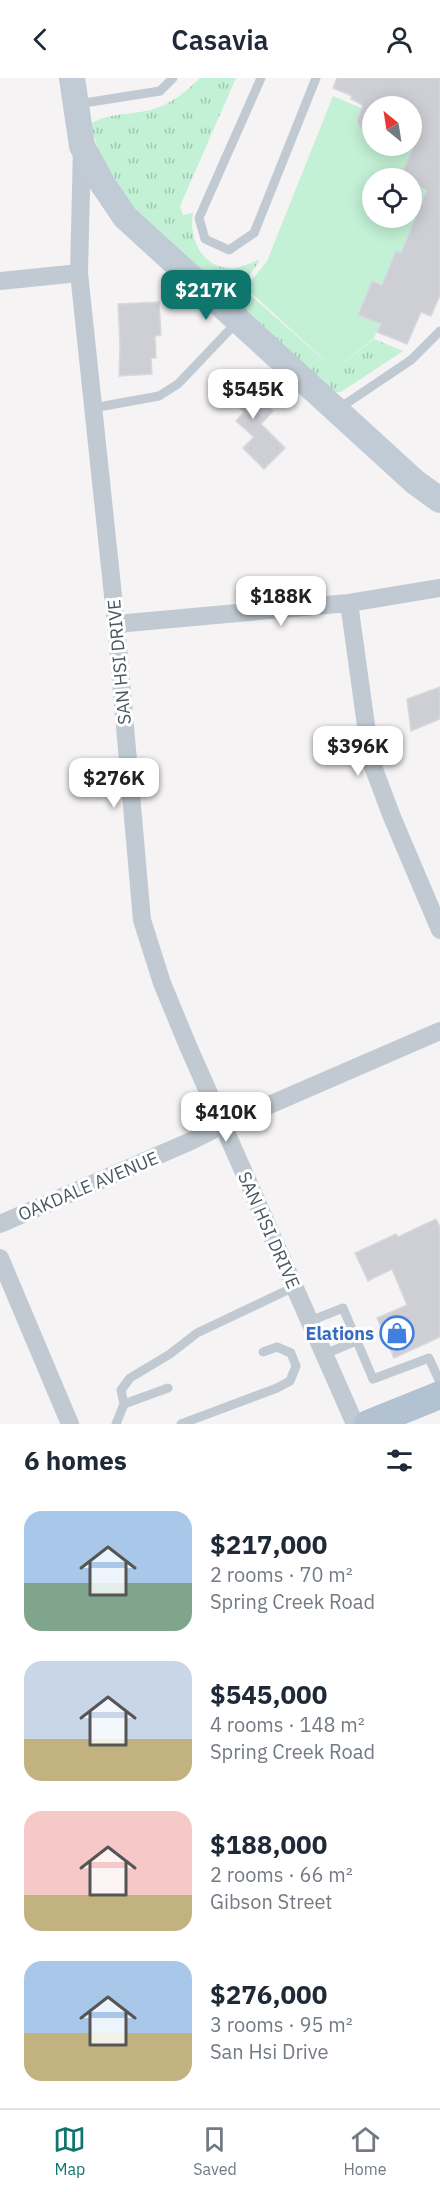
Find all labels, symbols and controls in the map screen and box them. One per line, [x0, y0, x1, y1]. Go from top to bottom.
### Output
text: Casavia [171, 22, 269, 57]
icon: back [24, 23, 57, 56]
icon: person [383, 23, 416, 56]
north arrow [362, 96, 422, 156]
map controls [362, 96, 422, 228]
button: locate [362, 168, 422, 228]
pin: $217K [164, 270, 248, 321]
text: $217K [175, 276, 237, 303]
pin: $545K [211, 369, 295, 420]
text: $545K [222, 375, 284, 402]
pin: $188K [239, 576, 323, 627]
text: $188K [250, 582, 312, 609]
street label: SAN HSI DRIVE [102, 598, 136, 726]
pin: $396K [316, 726, 400, 777]
text: $396K [327, 732, 389, 759]
pin: $276K [72, 758, 156, 809]
text: $276K [83, 764, 145, 791]
pin: $410K [184, 1092, 268, 1143]
text: $410K [195, 1098, 257, 1125]
street label: OAKDALE AVENUE [14, 1146, 162, 1226]
street label: SAN HSI DRIVE [233, 1168, 305, 1292]
shop icon: Elations [379, 1315, 415, 1351]
place label: Elations [305, 1322, 374, 1345]
text: 6 homes [24, 1443, 127, 1477]
icon: filters [383, 1444, 416, 1477]
text: $217,000 [210, 1527, 327, 1561]
icon: home [72, 1535, 144, 1607]
text: 2 rooms · 70 m² [210, 1561, 353, 1588]
text: Spring Creek Road [210, 1588, 375, 1615]
text: $545,000 [210, 1677, 327, 1711]
icon: home [72, 1685, 144, 1757]
text: 4 rooms · 148 m² [210, 1711, 365, 1738]
text: Spring Creek Road [210, 1738, 375, 1765]
text: $188,000 [210, 1827, 327, 1861]
icon: home [72, 1835, 144, 1907]
text: 2 rooms · 66 m² [210, 1861, 353, 1888]
text: Gibson Street [210, 1888, 332, 1915]
text: $276,000 [210, 1977, 327, 2011]
icon: home [72, 1985, 144, 2057]
text: 3 rooms · 95 m² [210, 2011, 353, 2038]
text: San Hsi Drive [210, 2038, 328, 2065]
tab: Map [53, 2123, 86, 2179]
tab: Saved [193, 2123, 237, 2179]
tab: Home [344, 2123, 387, 2179]

